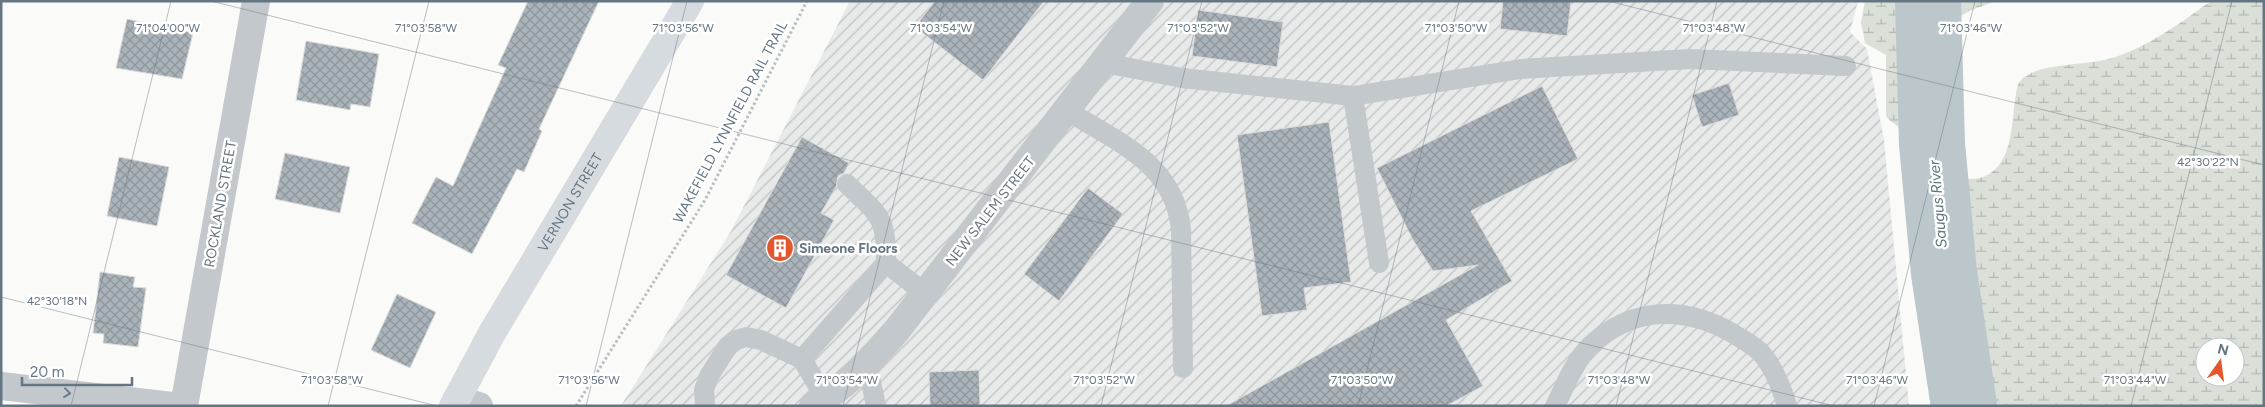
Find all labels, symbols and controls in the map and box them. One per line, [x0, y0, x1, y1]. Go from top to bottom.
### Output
street label: WAKEFIELD LYNNFIELD RAIL TRAIL [670, 18, 791, 226]
text: 71°04'00"W [136, 21, 201, 35]
text: 71°03'58"W [395, 21, 458, 35]
text: 71°03'56"W [652, 21, 714, 35]
text: 71°03'54"W [910, 21, 973, 35]
text: 71°03'52"W [1167, 21, 1229, 35]
text: 71°03'50"W [1425, 21, 1488, 35]
text: 71°03'48"W [1683, 21, 1746, 35]
text: 71°03'46"W [1940, 21, 2003, 35]
street label: ROCKLAND STREET [201, 139, 240, 269]
street label: VERNON STREET [534, 150, 607, 255]
street label: NEW SALEM STREET [942, 153, 1039, 269]
text: 42°30'22"N [2177, 155, 2239, 169]
water label: Saugus River [1925, 158, 1951, 249]
building icon: Simeone Floors [765, 233, 795, 263]
place label: Simeone Floors [799, 240, 898, 257]
text: 42°30'18"N [27, 294, 87, 308]
north arrow [2195, 337, 2245, 387]
text: N [2216, 340, 2230, 359]
scale bar [22, 354, 132, 386]
text: 20 m [30, 363, 64, 381]
text: 71°03'58"W [301, 373, 364, 387]
text: 71°03'56"W [558, 373, 620, 387]
text: 71°03'54"W [816, 373, 879, 387]
text: 71°03'52"W [1073, 373, 1135, 387]
text: 71°03'50"W [1331, 373, 1394, 387]
text: 71°03'48"W [1588, 373, 1651, 387]
text: 71°03'46"W [1846, 373, 1909, 387]
text: 71°03'44"W [2104, 373, 2167, 387]
one-way arrow [63, 387, 71, 398]

